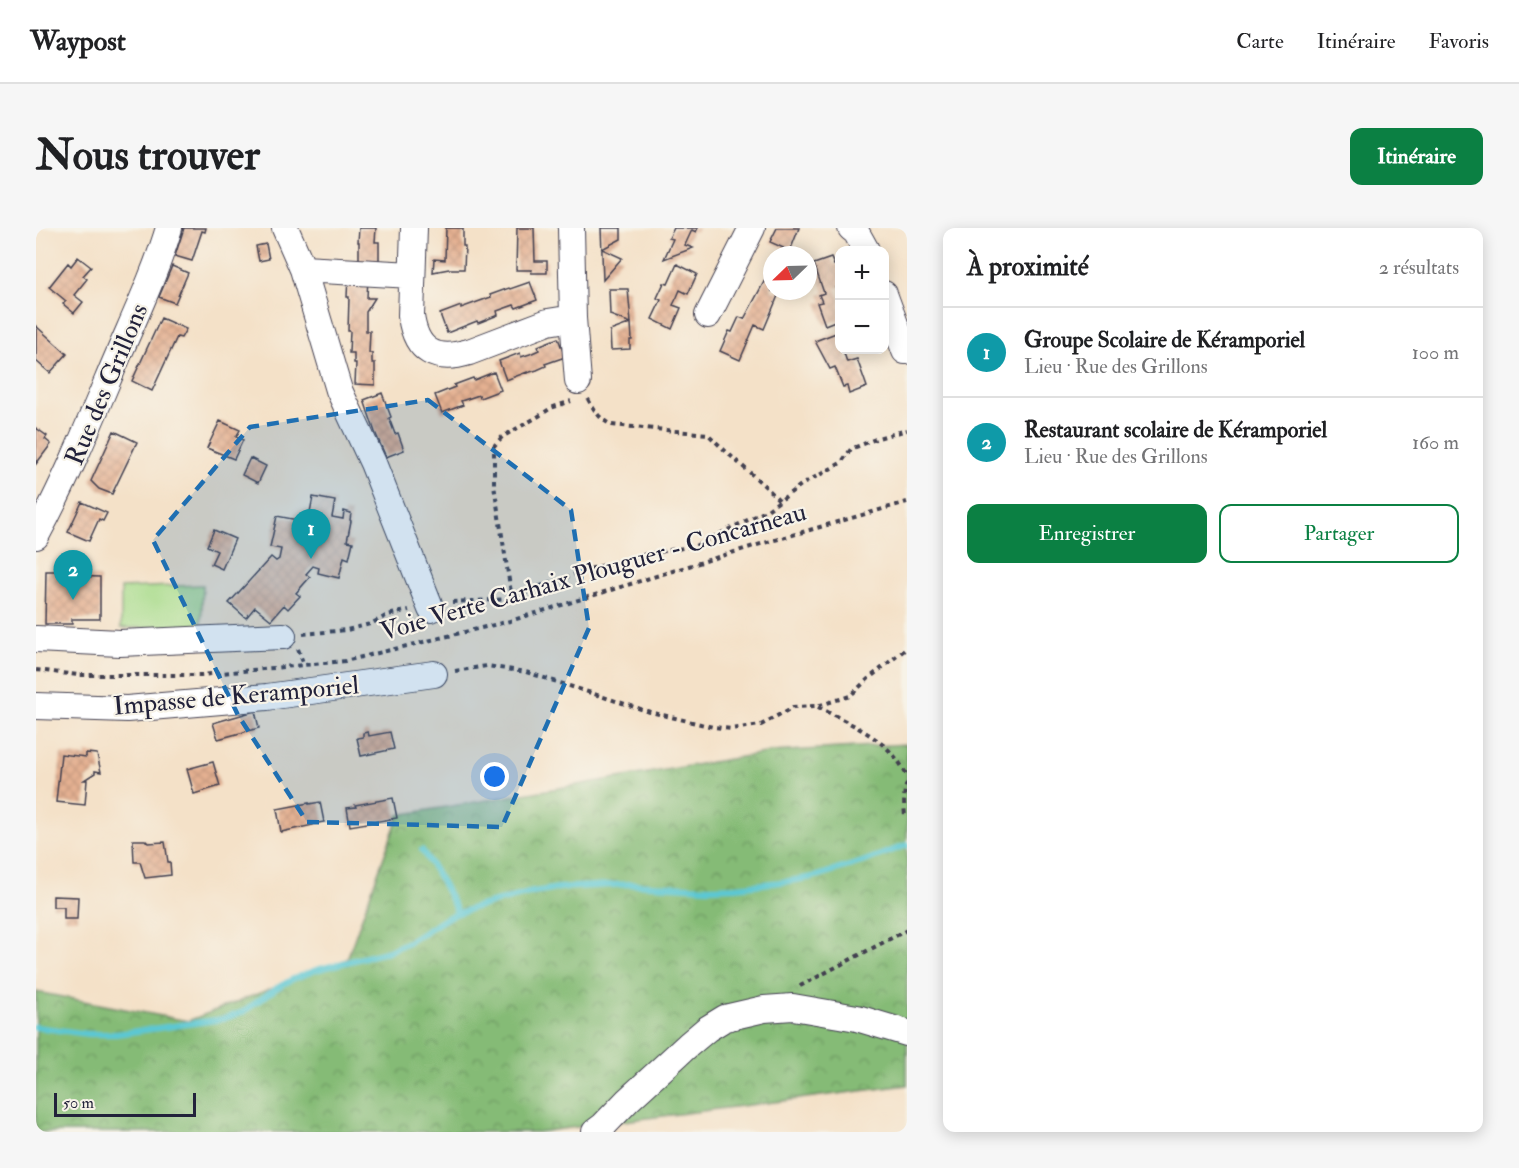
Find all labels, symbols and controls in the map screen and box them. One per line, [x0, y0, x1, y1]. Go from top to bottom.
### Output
text: Waypost [30, 24, 126, 59]
text: Carte [1236, 28, 1284, 55]
text: Itinéraire [1317, 28, 1395, 55]
text: Favoris [1428, 28, 1489, 55]
button: Itinéraire [1350, 128, 1483, 185]
text: Nous trouver [36, 130, 260, 182]
north arrow [763, 246, 817, 300]
map controls [835, 246, 889, 354]
button: + [835, 246, 889, 300]
text: À proximité [967, 251, 1089, 283]
text: 2 résultats [1379, 255, 1459, 280]
street label: Rue des Grillons [58, 299, 155, 470]
button: − [835, 300, 889, 354]
text: Groupe Scolaire de Kéramporiel [1024, 326, 1305, 354]
text: 1 [983, 340, 990, 365]
text: 100 m [1412, 340, 1459, 365]
text: Lieu · Rue des Grillons [1024, 354, 1208, 379]
text: Restaurant scolaire de Kéramporiel [1024, 416, 1327, 444]
text: 2 [981, 430, 992, 455]
text: 160 m [1412, 430, 1459, 455]
text: Lieu · Rue des Grillons [1024, 444, 1208, 469]
street label: Voie Verte Carhaix Plouguer - Concarneau [377, 496, 810, 648]
button: Enregistrer [967, 504, 1207, 563]
button: Partager [1219, 504, 1459, 563]
pin: 1 [292, 510, 330, 559]
pin: 2 [54, 550, 93, 600]
street label: Impasse de Keramporiel [112, 669, 361, 724]
your location [480, 762, 509, 791]
scale bar [54, 1090, 196, 1118]
text: 50 m [63, 1093, 94, 1113]

